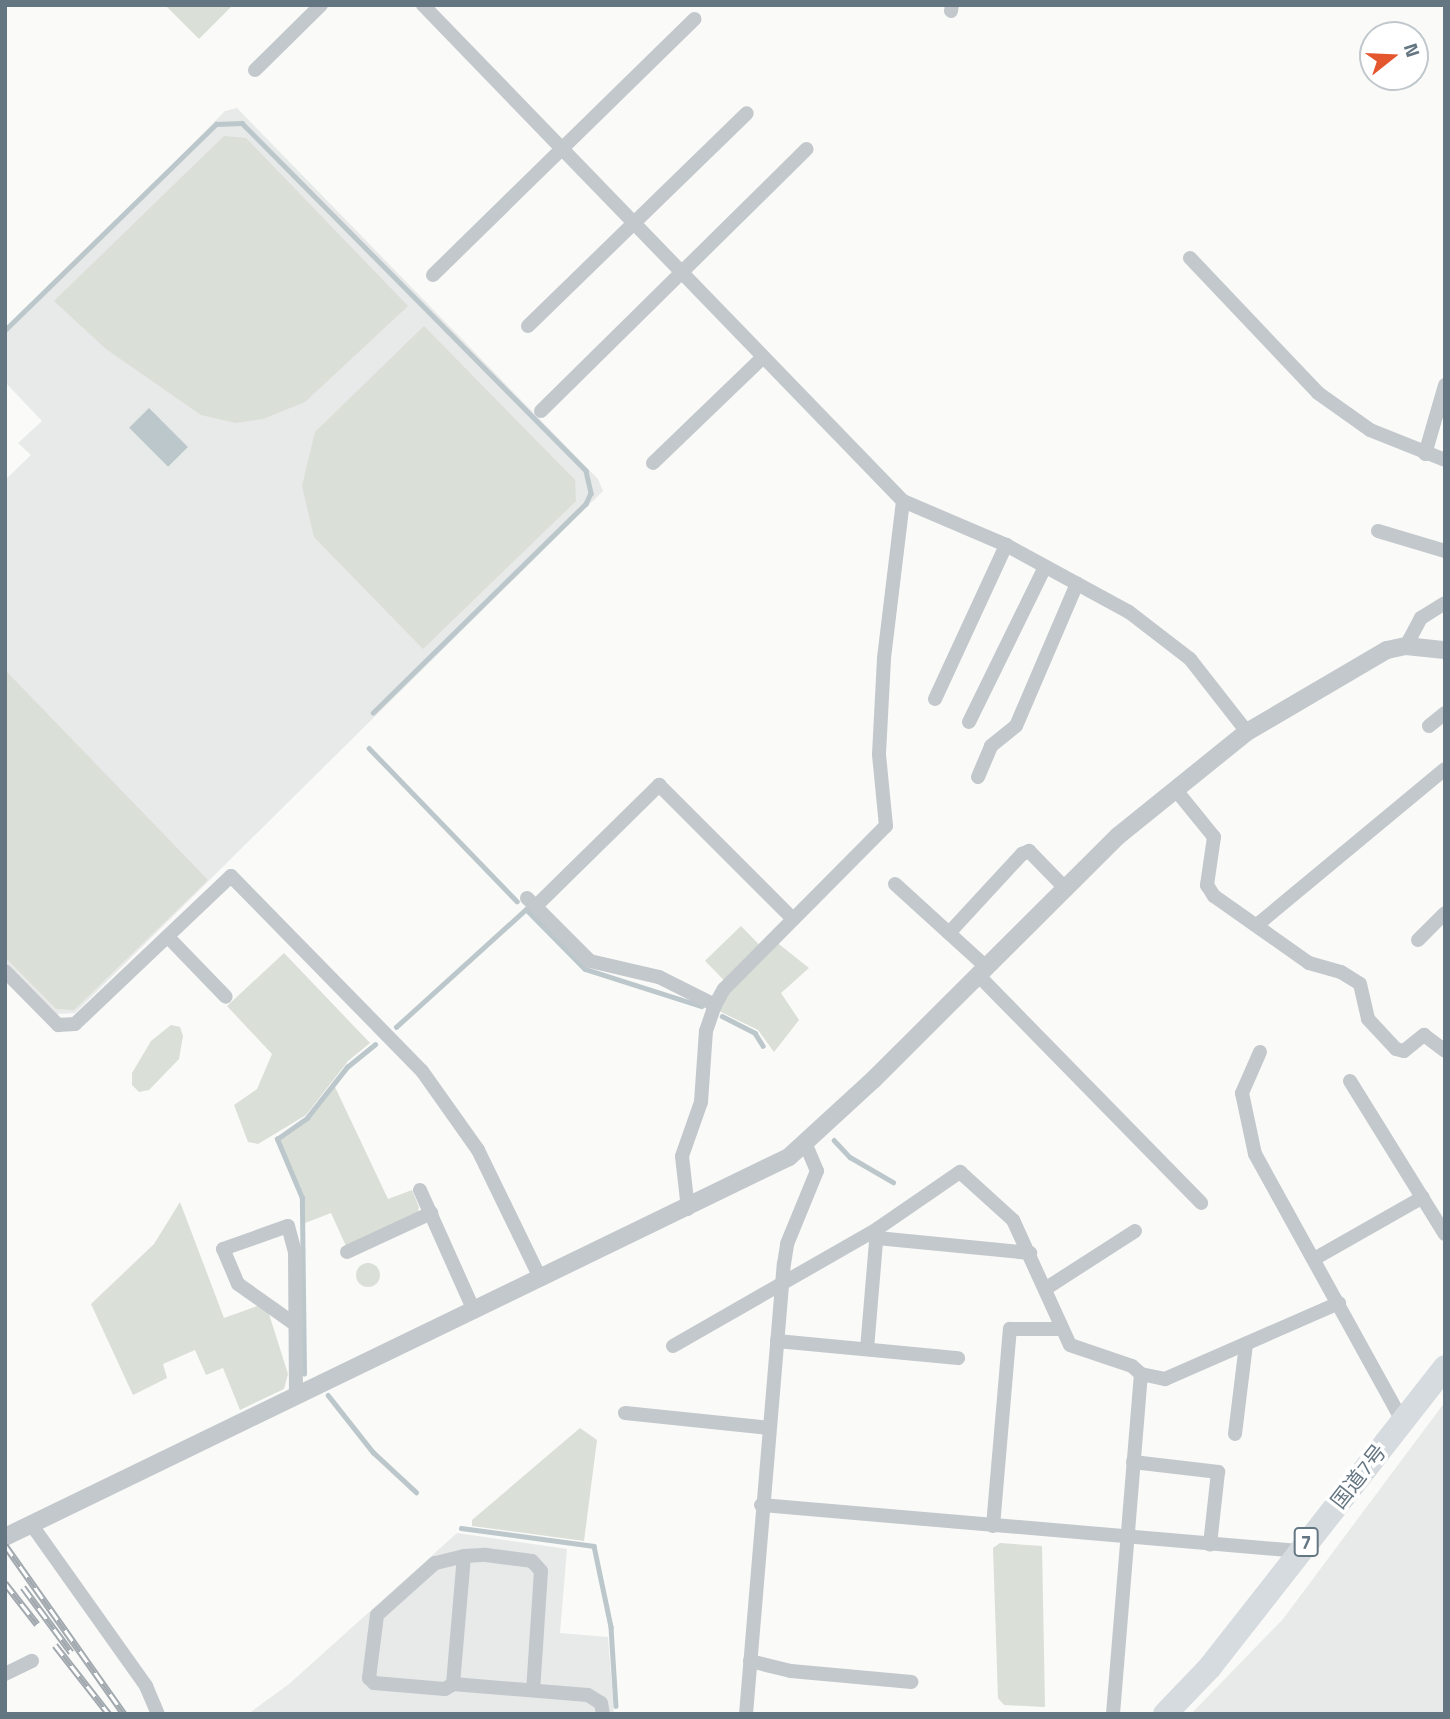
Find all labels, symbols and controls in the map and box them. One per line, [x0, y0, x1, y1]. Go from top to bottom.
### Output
north arrow [1359, 21, 1429, 91]
text: N [1397, 39, 1428, 61]
street label: 国道7号 [1325, 1439, 1391, 1513]
road number: 7 [1292, 1526, 1320, 1558]

